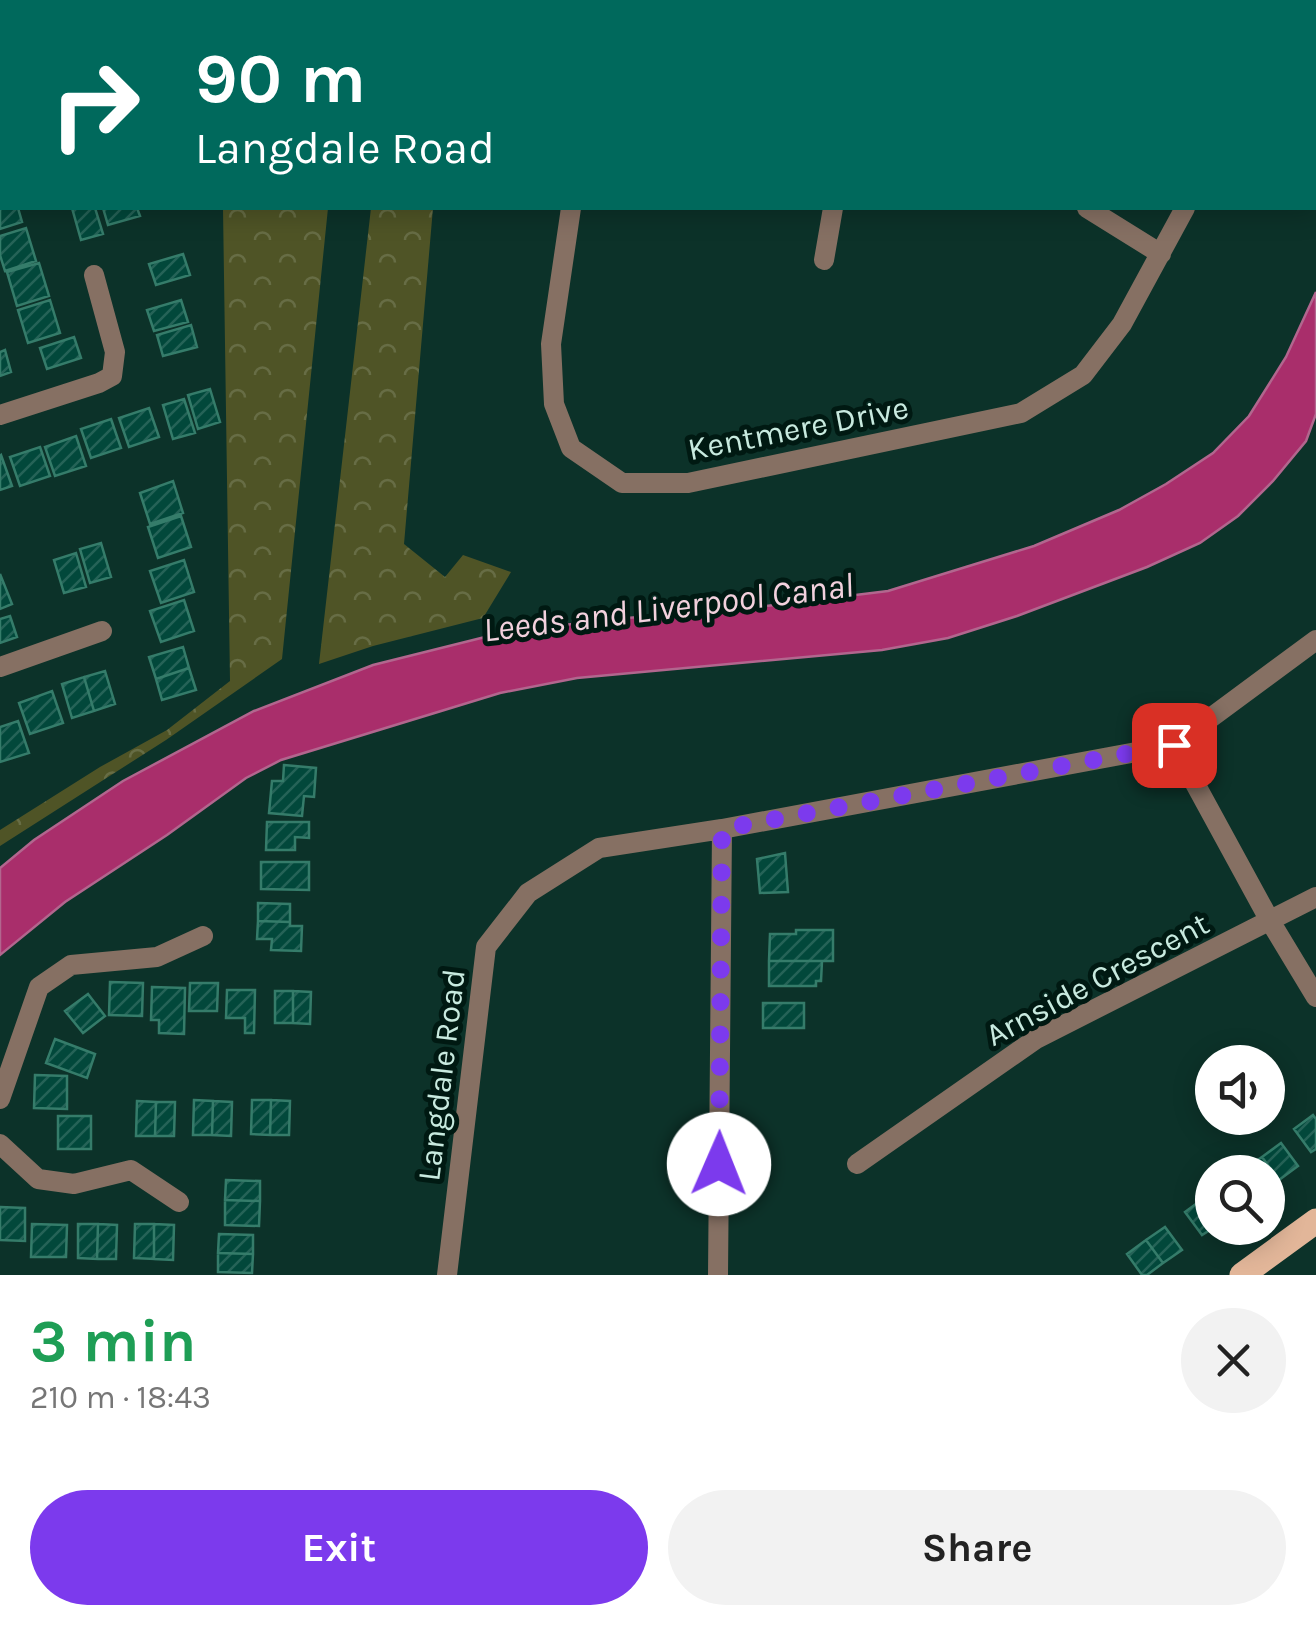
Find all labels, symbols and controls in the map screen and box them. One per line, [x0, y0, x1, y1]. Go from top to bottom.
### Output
text: 90 m [195, 38, 366, 120]
icon: right [30, 40, 160, 170]
text: Langdale Road [195, 122, 495, 174]
street label: Kentmere Drive [685, 389, 912, 468]
water label: Leeds and Liverpool Canal [481, 564, 856, 651]
pin [1132, 703, 1217, 788]
icon: arrive [1147, 718, 1202, 773]
street label: Arnside Crescent [979, 905, 1215, 1054]
street label: Langdale Road [410, 967, 473, 1183]
map controls [1195, 1045, 1285, 1245]
button: sound [1195, 1045, 1285, 1135]
position arrow [667, 1112, 771, 1216]
button: search [1195, 1155, 1285, 1245]
text: 3 min [30, 1306, 197, 1376]
button: close [1181, 1308, 1286, 1413]
text: 210 m · 18:43 [30, 1379, 211, 1416]
button: Exit [30, 1490, 648, 1605]
button: Share [668, 1490, 1286, 1605]

